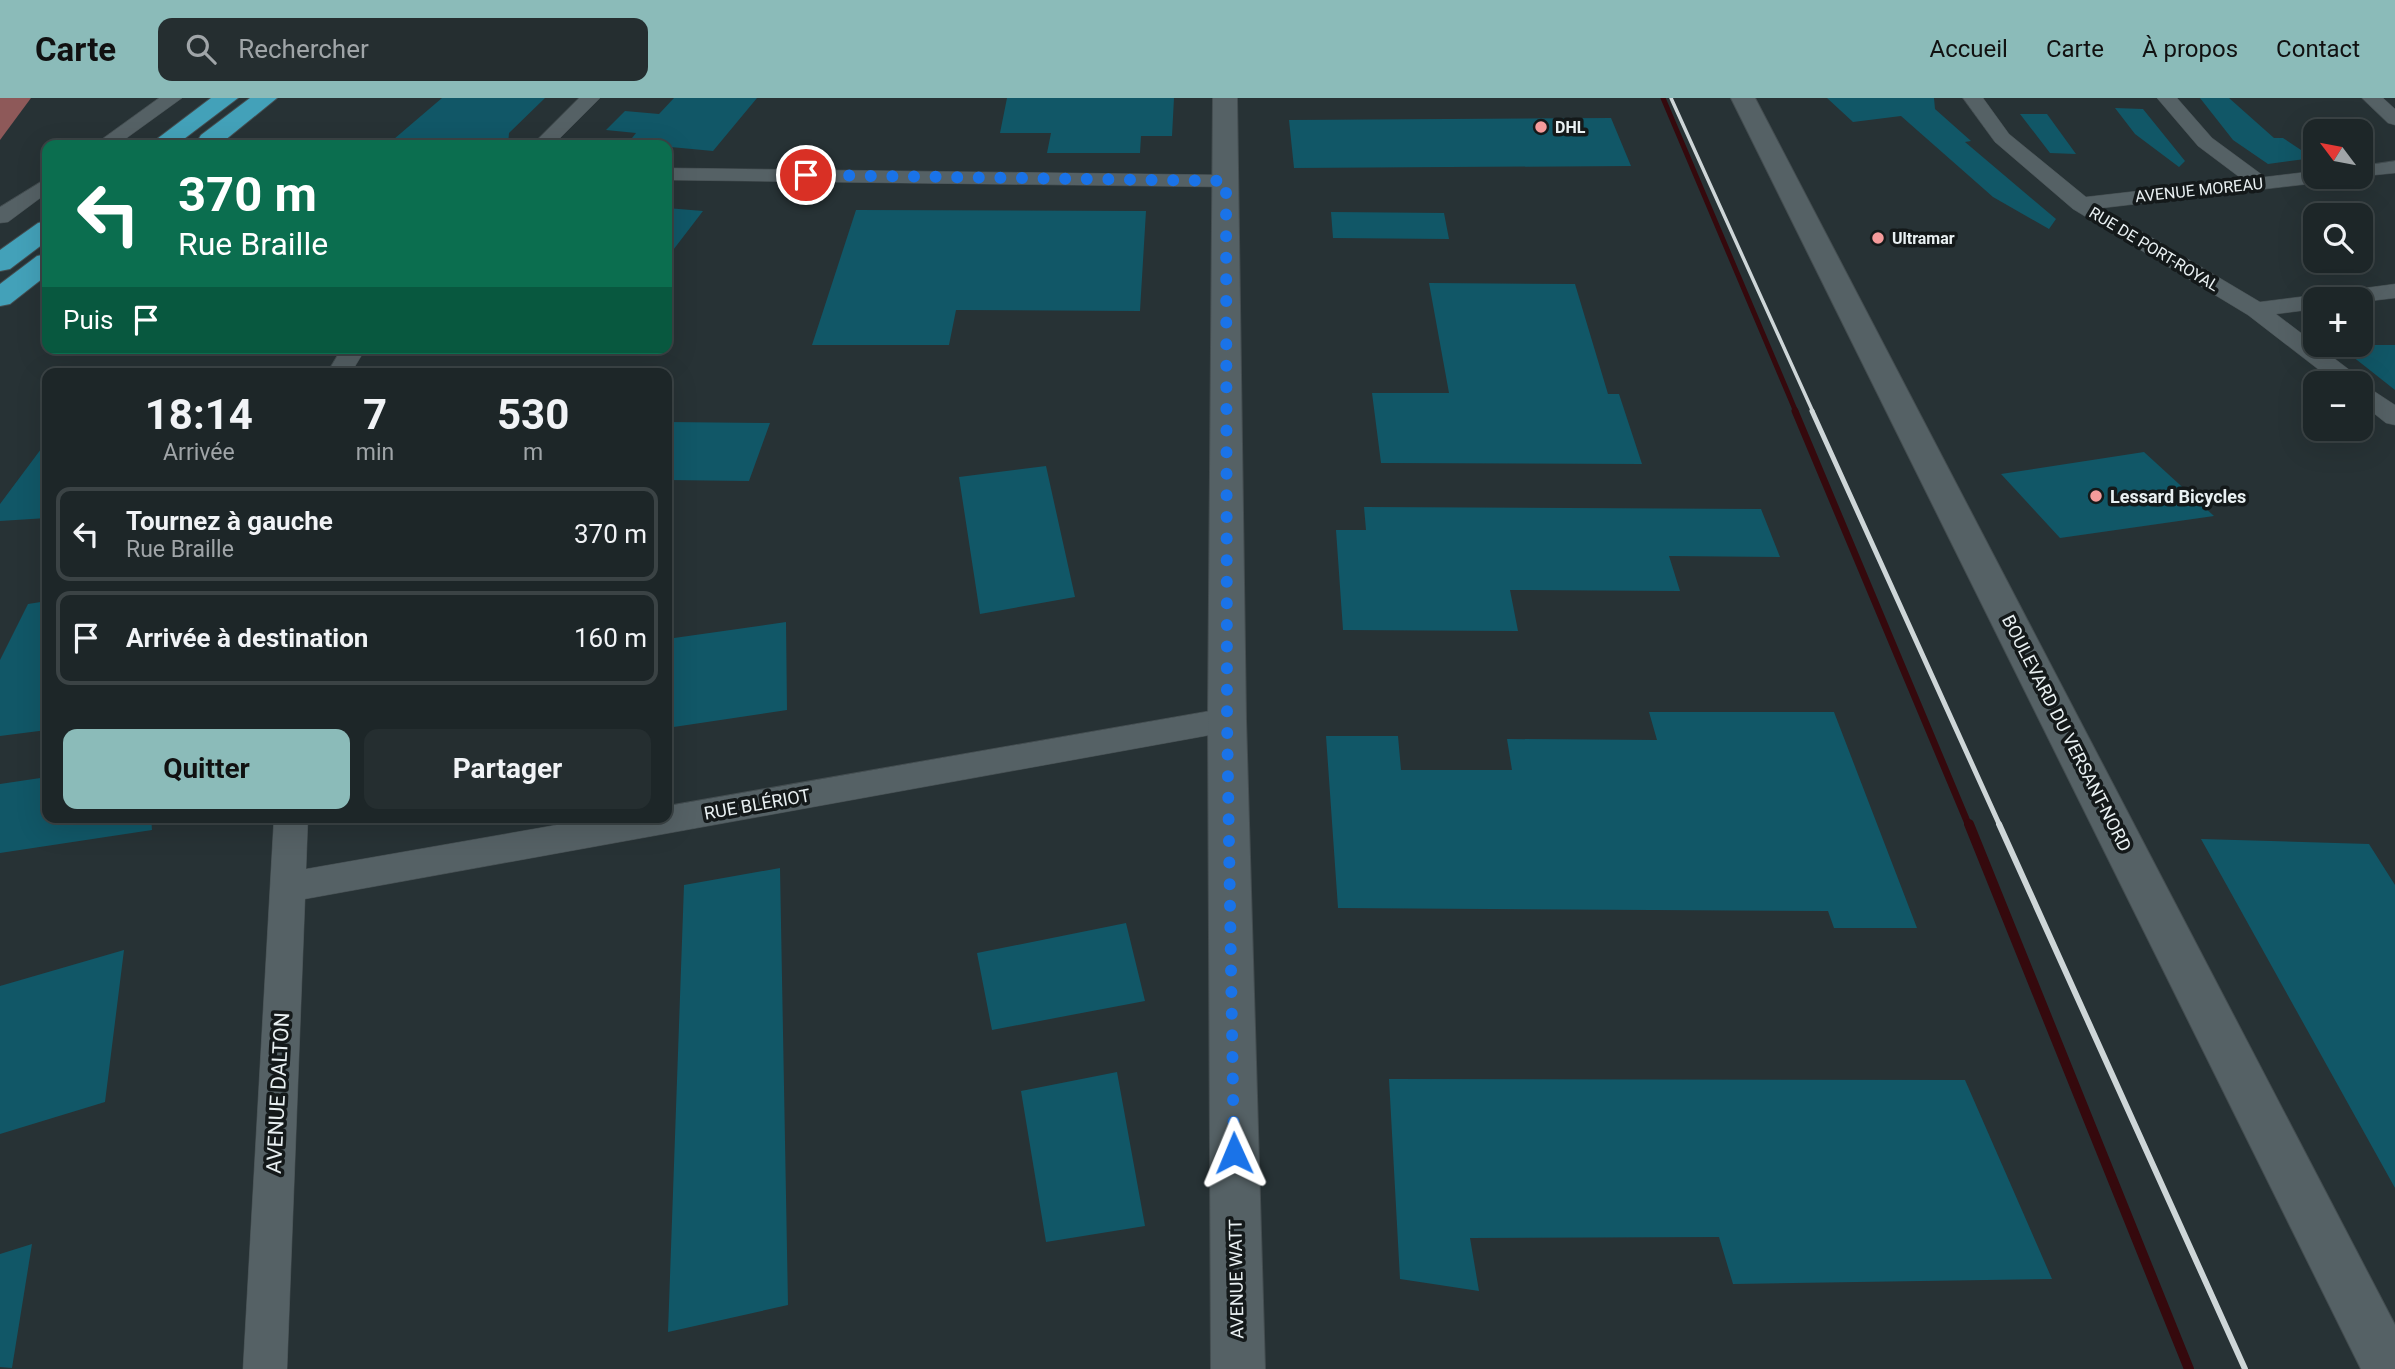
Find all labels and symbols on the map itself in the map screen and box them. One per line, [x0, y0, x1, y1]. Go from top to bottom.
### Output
place label: DHL [1555, 118, 1586, 137]
marker: DHL [1533, 119, 1549, 135]
north arrow [2303, 119, 2373, 189]
pin [776, 145, 836, 205]
street label: AVENUE MOREAU [2134, 174, 2264, 206]
street label: RUE DE PORT-ROYAL [2086, 203, 2223, 295]
place label: Ultramar [1892, 229, 1955, 248]
marker: Ultramar [1870, 230, 1886, 246]
place label: Lessard Bicycles [2110, 486, 2246, 507]
marker: Lessard Bicycles [2088, 488, 2104, 504]
street label: BOULEVARD DU VERSANT-NORD [1998, 611, 2136, 855]
street label: RUE BLÉRIOT [702, 784, 812, 824]
street label: AVENUE DALTON [262, 1012, 294, 1174]
position arrow [1197, 1116, 1271, 1190]
street label: AVENUE WATT [1224, 1219, 1248, 1339]

